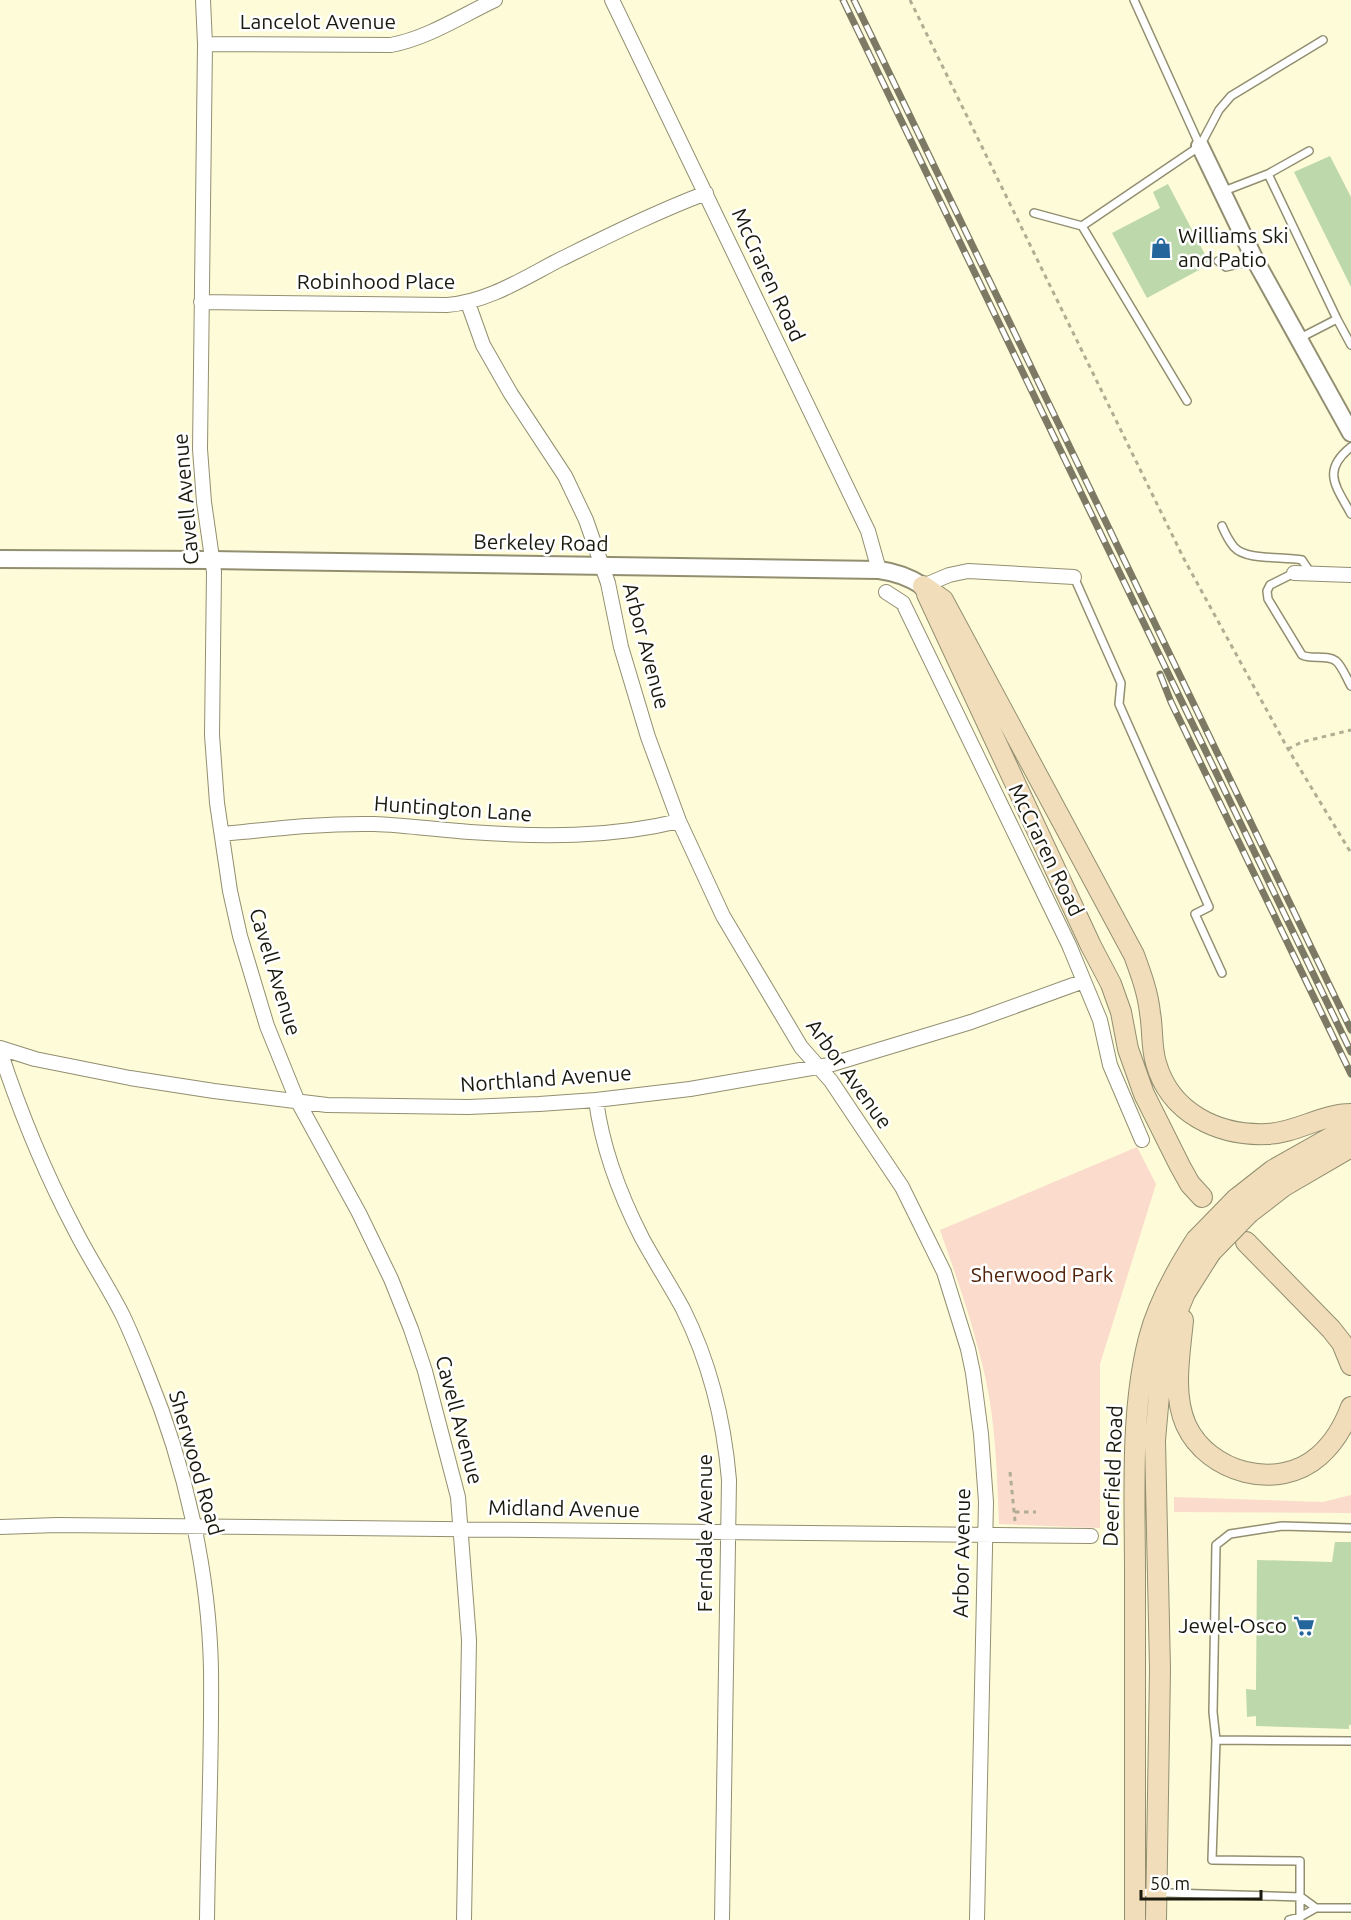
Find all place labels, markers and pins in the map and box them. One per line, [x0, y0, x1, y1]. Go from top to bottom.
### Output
place label: Williams Ski and Patio [1178, 223, 1289, 271]
shop icon: Williams Ski and Patio [1149, 236, 1173, 260]
place label: Jewel-Osco [1178, 1613, 1287, 1637]
supermarket icon: Jewel-Osco [1292, 1614, 1316, 1638]

